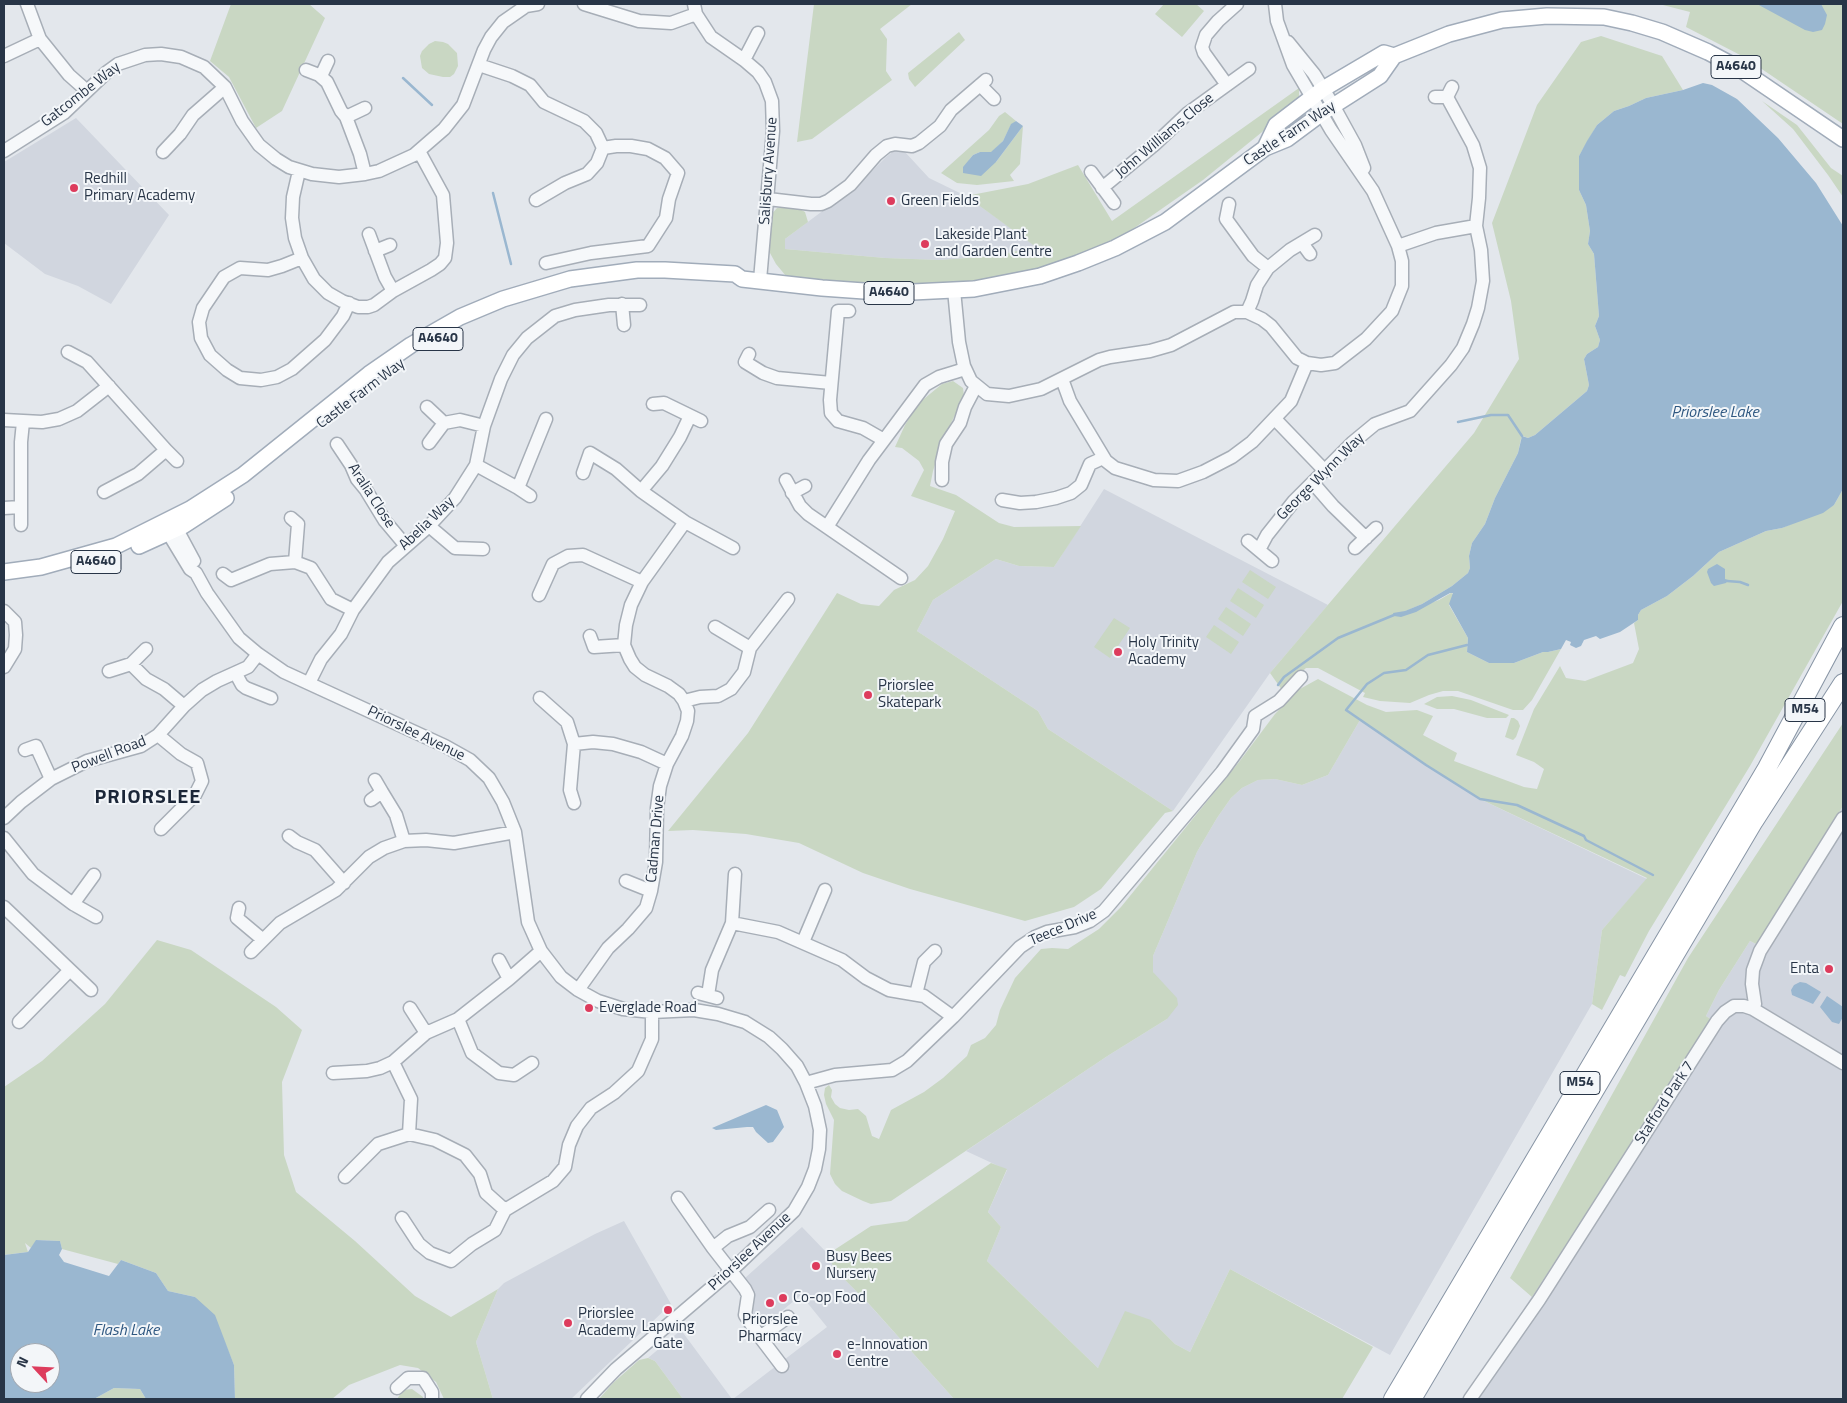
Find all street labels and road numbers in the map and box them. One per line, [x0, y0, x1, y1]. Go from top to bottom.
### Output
road number: A4640 [1711, 56, 1761, 78]
street label: Gatcombe Way [38, 59, 124, 131]
street label: John Williams Close [1112, 90, 1218, 182]
street label: Castle Farm Way [1241, 98, 1339, 170]
street label: Salisbury Avenue [756, 117, 782, 225]
road number: A4640 [864, 282, 914, 304]
road number: A4640 [413, 328, 463, 350]
street label: Castle Farm Way [313, 355, 409, 433]
street label: George Wynn Way [1274, 430, 1368, 524]
street label: Aralia Close [343, 460, 399, 532]
street label: Abelia Way [396, 493, 458, 555]
road number: A4640 [71, 550, 121, 574]
road number: M54 [1785, 698, 1825, 722]
street label: Priorslee Avenue [364, 703, 468, 765]
street label: Powell Road [69, 733, 149, 777]
street label: Cadman Drive [643, 794, 669, 884]
street label: Teece Drive [1026, 906, 1100, 950]
street label: Stafford Park 7 [1632, 1058, 1698, 1148]
road number: M54 [1560, 1072, 1600, 1094]
street label: Priorslee Avenue [705, 1209, 795, 1295]

